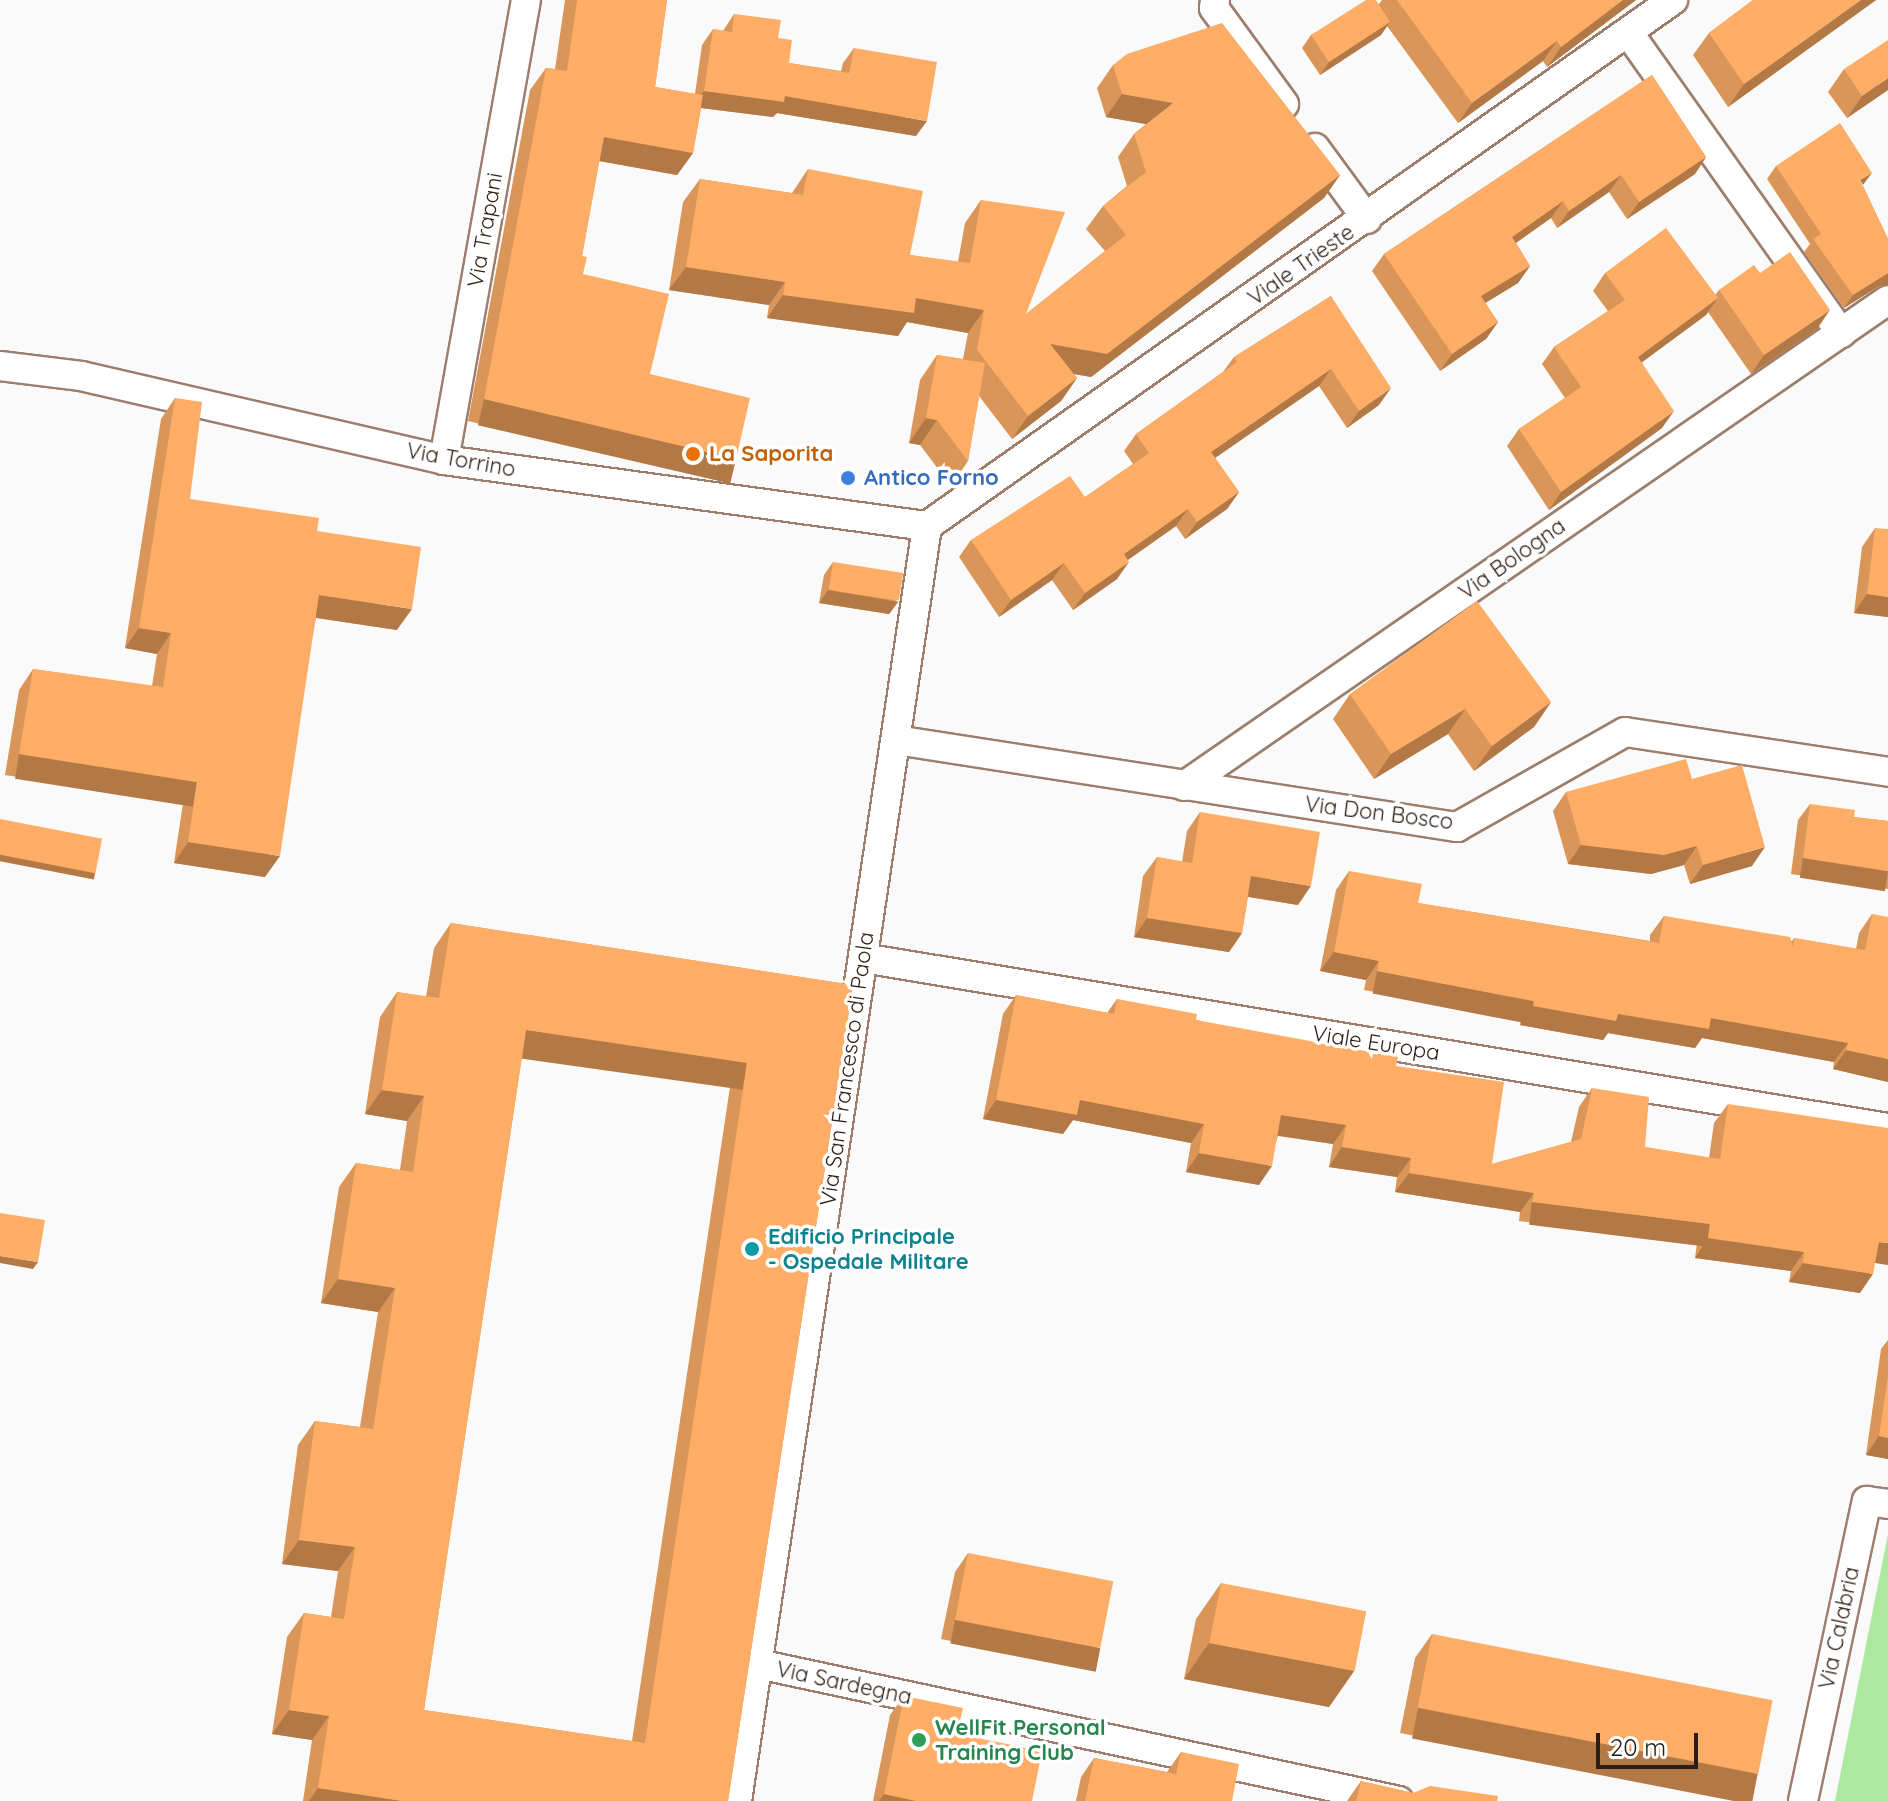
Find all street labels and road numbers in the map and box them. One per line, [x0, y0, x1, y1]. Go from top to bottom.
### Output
street label: Via Trapani [462, 170, 508, 290]
street label: Viale Trieste [1243, 219, 1359, 311]
street label: Via Torrino [404, 437, 518, 483]
street label: Via Bologna [1454, 513, 1570, 605]
street label: Via Don Bosco [1303, 791, 1455, 835]
street label: Via San Francesco di Paola [815, 930, 879, 1208]
street label: Viale Europa [1310, 1020, 1442, 1066]
street label: Via Calabria [1813, 1564, 1865, 1692]
street label: Via Sardegna [774, 1656, 914, 1710]

